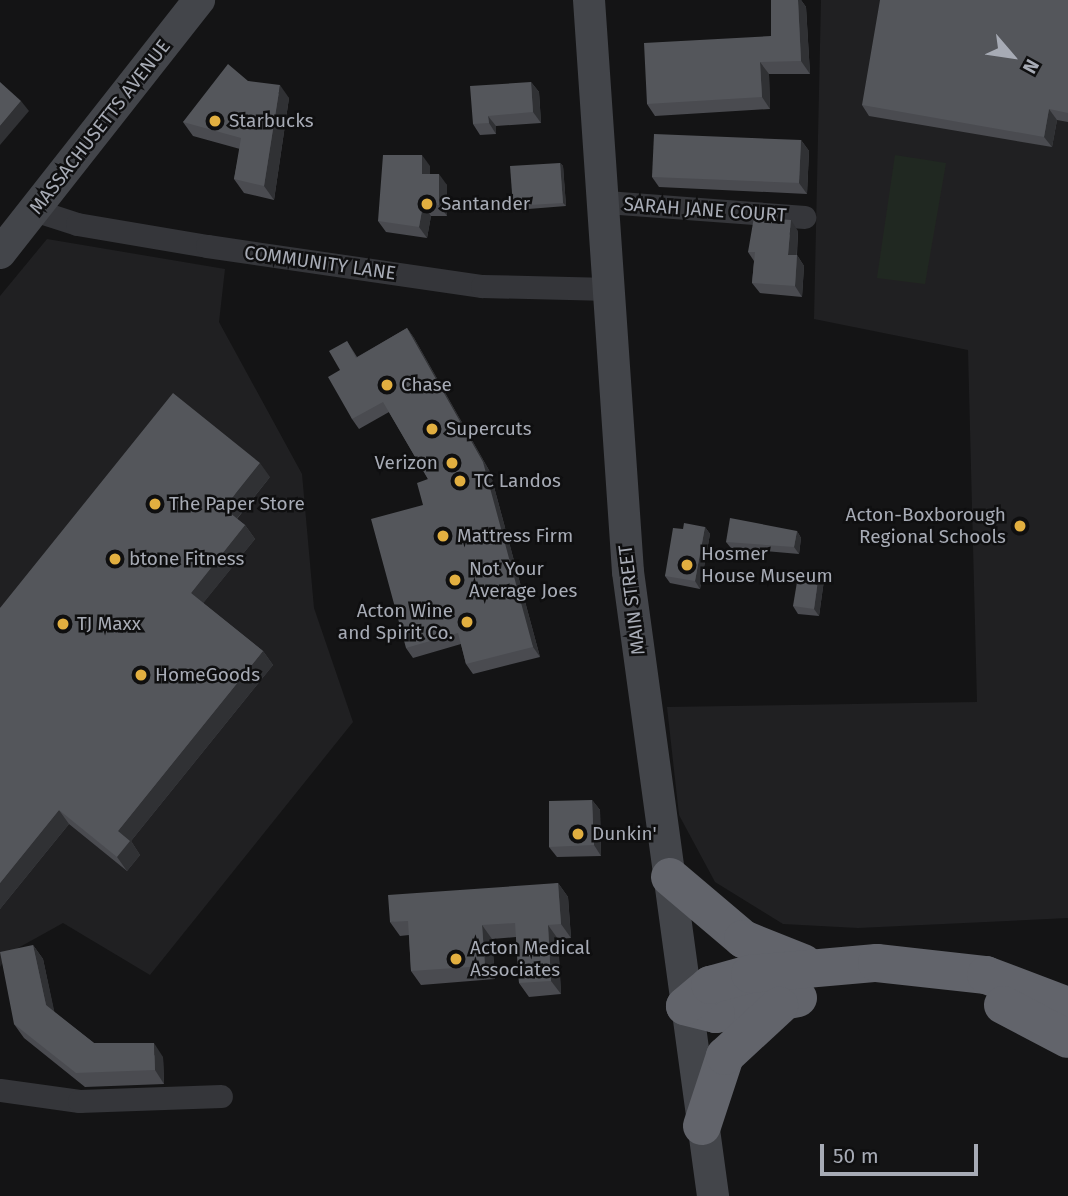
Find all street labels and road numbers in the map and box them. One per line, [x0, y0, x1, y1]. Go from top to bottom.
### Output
street label: MASSACHUSETTS AVENUE [25, 35, 175, 219]
street label: SARAH JANE COURT [623, 193, 787, 227]
street label: COMMUNITY LANE [243, 241, 397, 285]
street label: MAIN STREET [614, 544, 650, 656]

